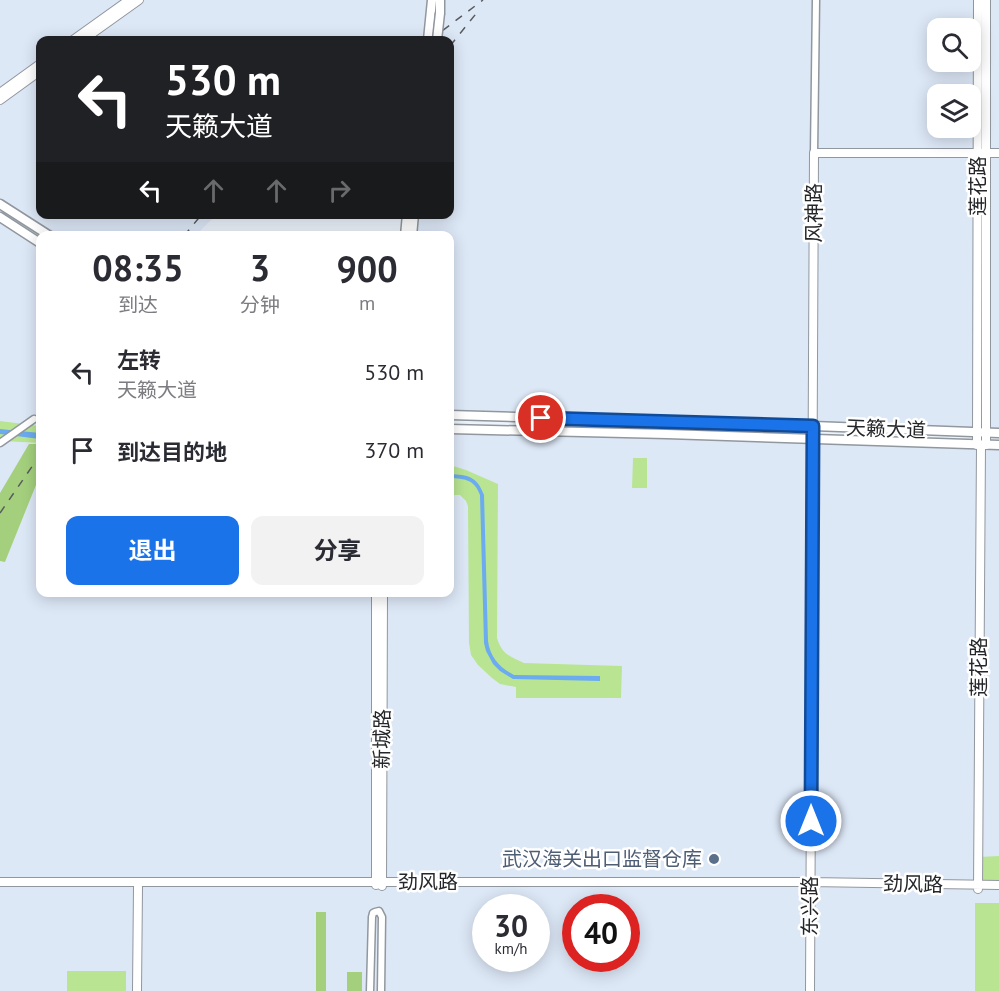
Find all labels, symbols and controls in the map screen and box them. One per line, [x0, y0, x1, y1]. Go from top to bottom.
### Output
map controls [927, 18, 981, 138]
button: search [927, 18, 981, 72]
text: 530 m [165, 52, 281, 107]
icon: left [66, 60, 144, 138]
button: layers [927, 84, 981, 138]
text: 天籁大道 [165, 109, 273, 143]
street label: 莲花路 [965, 156, 991, 216]
icon: left [134, 174, 167, 207]
icon: ahead [197, 174, 230, 207]
icon: ahead [260, 174, 293, 207]
icon: right [323, 174, 356, 207]
street label: 风神路 [801, 183, 827, 243]
text: 08:35 [92, 244, 184, 291]
text: 3 [250, 244, 270, 291]
text: 900 [336, 245, 398, 292]
text: m [359, 290, 375, 316]
text: 到达 [118, 292, 158, 318]
text: 分钟 [240, 292, 280, 318]
text: 左转 [117, 346, 161, 374]
icon: left [66, 356, 99, 389]
text: 530 m [364, 358, 424, 386]
text: 天籁大道 [117, 377, 197, 403]
pin [515, 392, 566, 443]
icon: arrive [524, 401, 557, 434]
street label: 天籁大道 [846, 415, 926, 443]
icon: arrive [66, 434, 99, 467]
text: 370 m [364, 436, 424, 464]
text: 到达目的地 [117, 438, 227, 466]
button: 退出 [66, 516, 239, 585]
button: 分享 [251, 516, 424, 585]
street label: 莲花路 [966, 637, 992, 697]
street label: 新城路 [368, 709, 396, 769]
position arrow [779, 789, 843, 853]
place label: 武汉海关出口监督仓库 [502, 846, 702, 872]
marker: 武汉海关出口监督仓库 [707, 852, 721, 866]
street label: 劲风路 [398, 869, 458, 895]
street label: 劲风路 [883, 870, 943, 898]
street label: 东兴路 [797, 876, 823, 936]
speed limit sign: 40 [562, 894, 640, 972]
text: 30 [494, 906, 528, 945]
text: km/h [495, 939, 527, 958]

